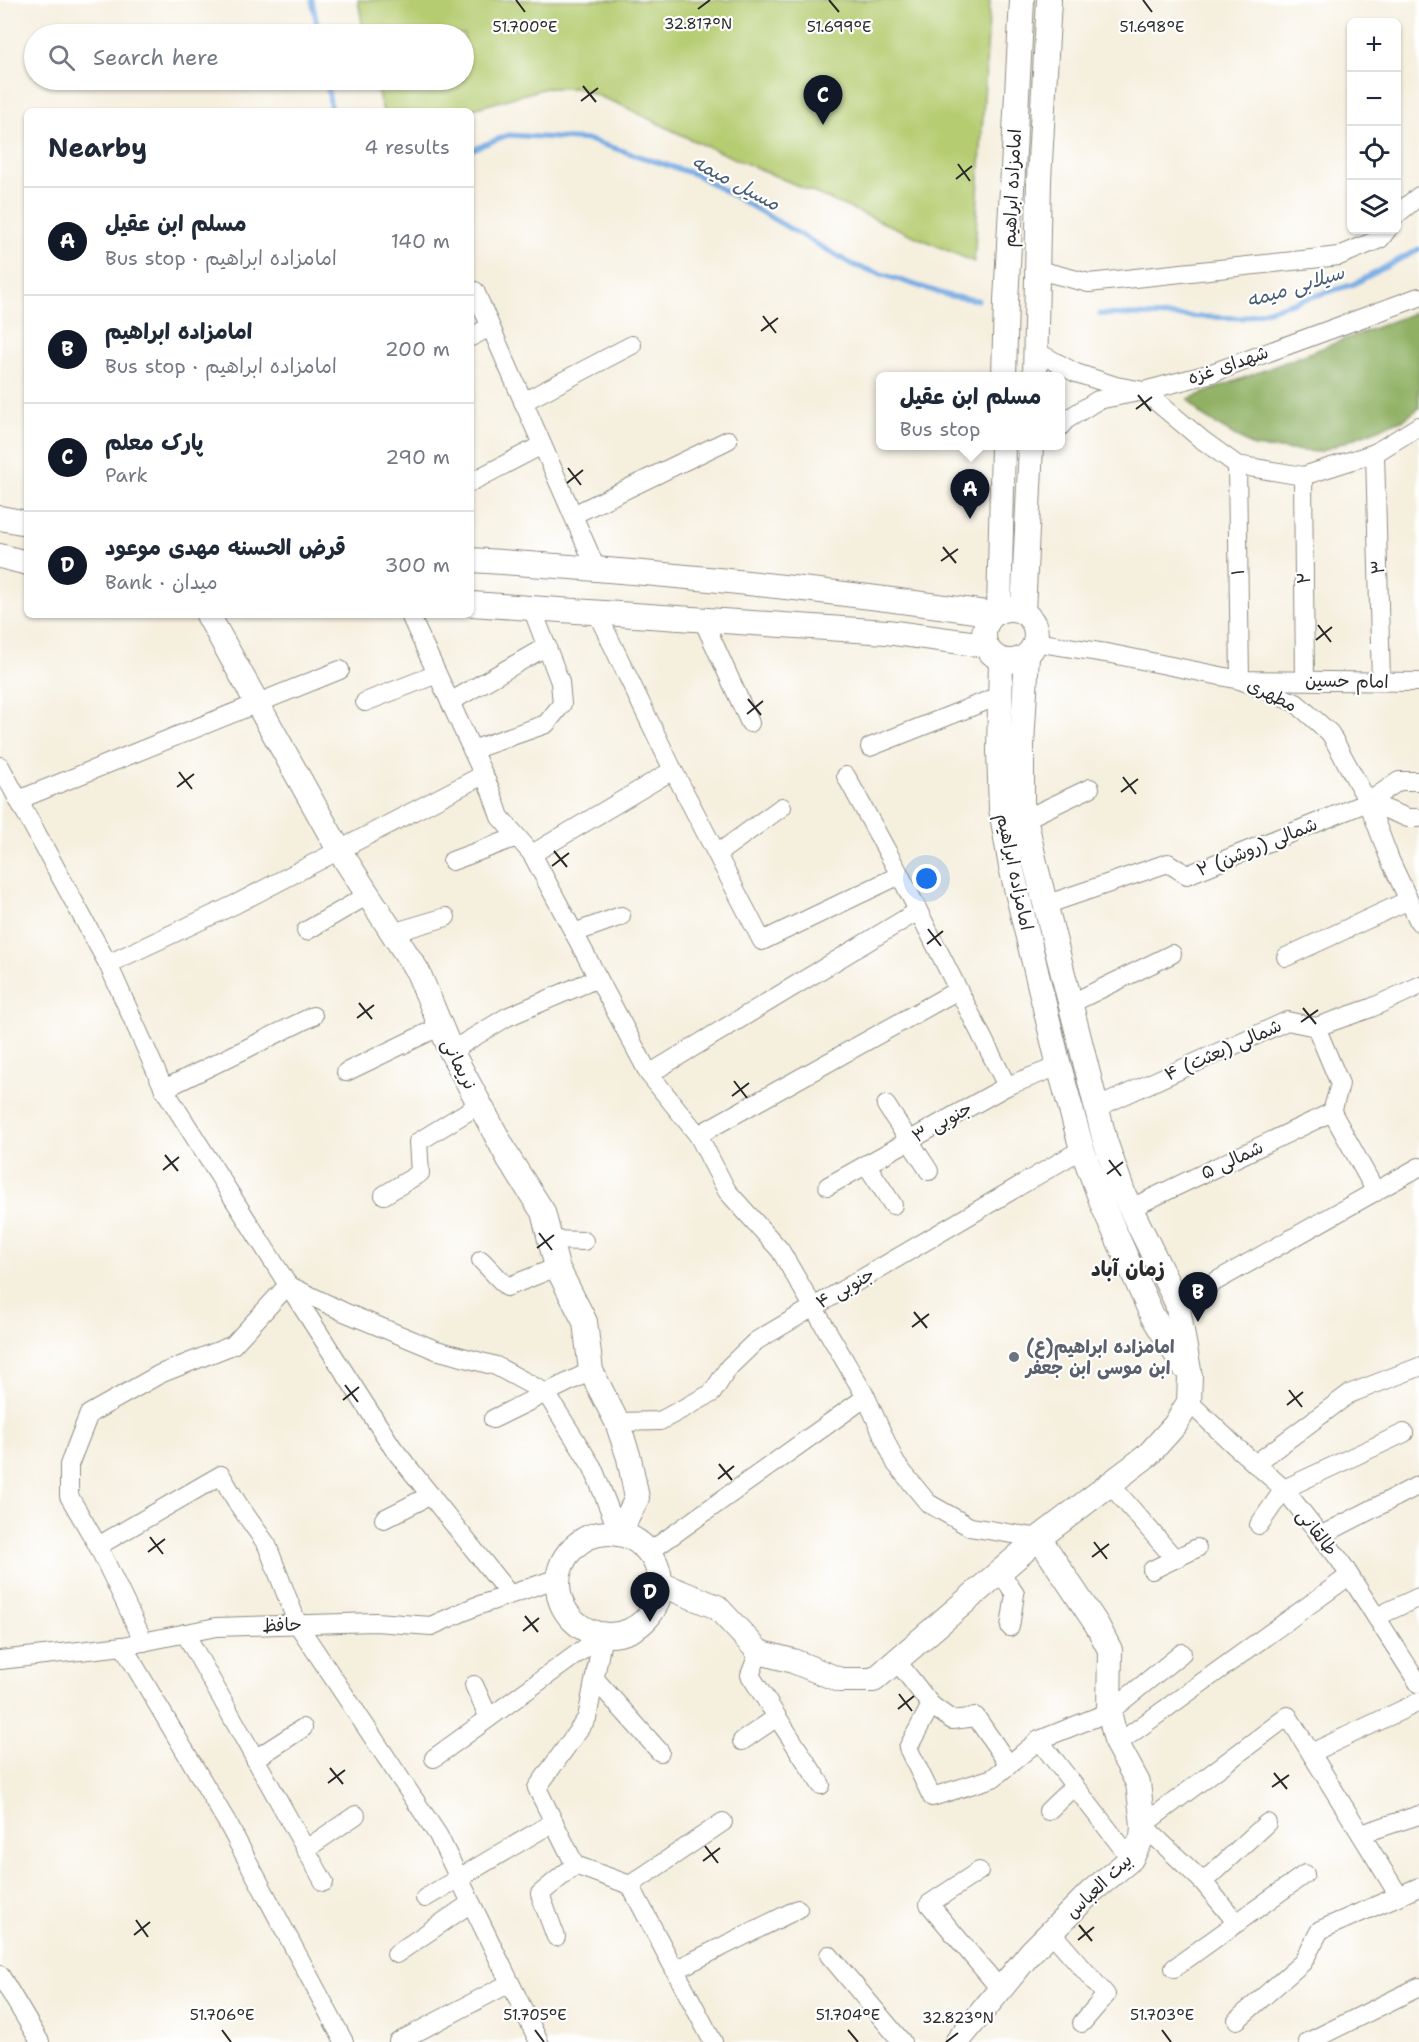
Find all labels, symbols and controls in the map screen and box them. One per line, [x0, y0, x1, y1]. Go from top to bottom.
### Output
text: 32.817°N [664, 14, 732, 34]
text: 51.700°E [493, 17, 557, 37]
text: 51.699°E [807, 17, 871, 37]
text: 51.698°E [1120, 17, 1184, 37]
map controls [1347, 18, 1401, 234]
button: + [1347, 18, 1401, 72]
search box [24, 24, 474, 90]
icon: search [45, 41, 78, 74]
text: Search here [93, 43, 219, 72]
button: − [1347, 72, 1401, 126]
pin: C [804, 76, 842, 125]
button: locate [1347, 126, 1401, 180]
street label: امامزاده ابراهیم [997, 128, 1029, 248]
text: Nearby [48, 130, 147, 165]
text: 4 results [364, 134, 450, 160]
water label: مسیل میمه [687, 148, 785, 216]
button: layers [1347, 180, 1401, 234]
text: مسلم ابن عقیل [105, 209, 246, 238]
text: A [60, 228, 75, 254]
text: 140 m [391, 228, 450, 254]
text: Bus stop · امامزاده ابراهیم [105, 245, 337, 271]
water label: سیلابی میمه [1243, 259, 1348, 313]
text: امامزاده ابراهیم [105, 317, 252, 346]
text: B [61, 336, 74, 362]
text: 200 m [385, 336, 450, 362]
street label: شهدای غزه [1184, 340, 1272, 390]
text: Bus stop · امامزاده ابراهیم [105, 353, 337, 379]
popup [876, 372, 1065, 450]
text: مسلم ابن عقیل [900, 382, 1041, 411]
text: Bus stop [900, 416, 981, 442]
text: پارک معلم [105, 428, 203, 457]
text: C [61, 444, 74, 470]
text: 290 m [385, 444, 450, 470]
text: Park [105, 462, 148, 488]
pin: A [950, 470, 990, 519]
text: قرض الحسنه مهدی موعود [105, 533, 346, 562]
text: D [60, 552, 75, 578]
text: 300 m [384, 552, 450, 578]
street label: ۳ [1366, 559, 1390, 575]
text: Bank · میدان [105, 569, 218, 595]
street label: ۱ [1226, 569, 1250, 575]
street label: ۲ [1292, 572, 1316, 584]
street label: امام حسین [1305, 668, 1389, 696]
street label: مطهری [1243, 673, 1301, 717]
street label: امامزاده ابراهیم [989, 811, 1039, 933]
street label: ۲ شمالی (روشن) [1193, 812, 1321, 882]
your location [912, 864, 941, 893]
street label: ۴ شمالی (بعثت) [1161, 1013, 1285, 1087]
street label: نریمانی [436, 1034, 482, 1094]
street label: ۳ جنوبی [908, 1096, 976, 1148]
street label: ۵ شمالی [1197, 1135, 1267, 1185]
district label: زمان آباد [1091, 1255, 1165, 1283]
street label: ۴ جنوبی [811, 1262, 879, 1314]
pin: B [1178, 1272, 1218, 1322]
place label: (ع)امامزاده ابراهیم ابن موسی ابن جعفر [1024, 1335, 1175, 1380]
marker: (ع)امامزاده ابراهیم ابن موسی ابن جعفر [1007, 1350, 1021, 1364]
street label: طالقانی [1291, 1504, 1343, 1560]
pin: D [630, 1572, 670, 1622]
street label: حافظ [262, 1612, 302, 1638]
street label: بیت العباس [1061, 1848, 1137, 1924]
text: 51.706°E [190, 2005, 254, 2025]
text: 51.705°E [503, 2005, 567, 2025]
text: 51.704°E [816, 2005, 880, 2025]
text: 51.703°E [1130, 2005, 1194, 2025]
text: 32.823°N [922, 2008, 994, 2028]

